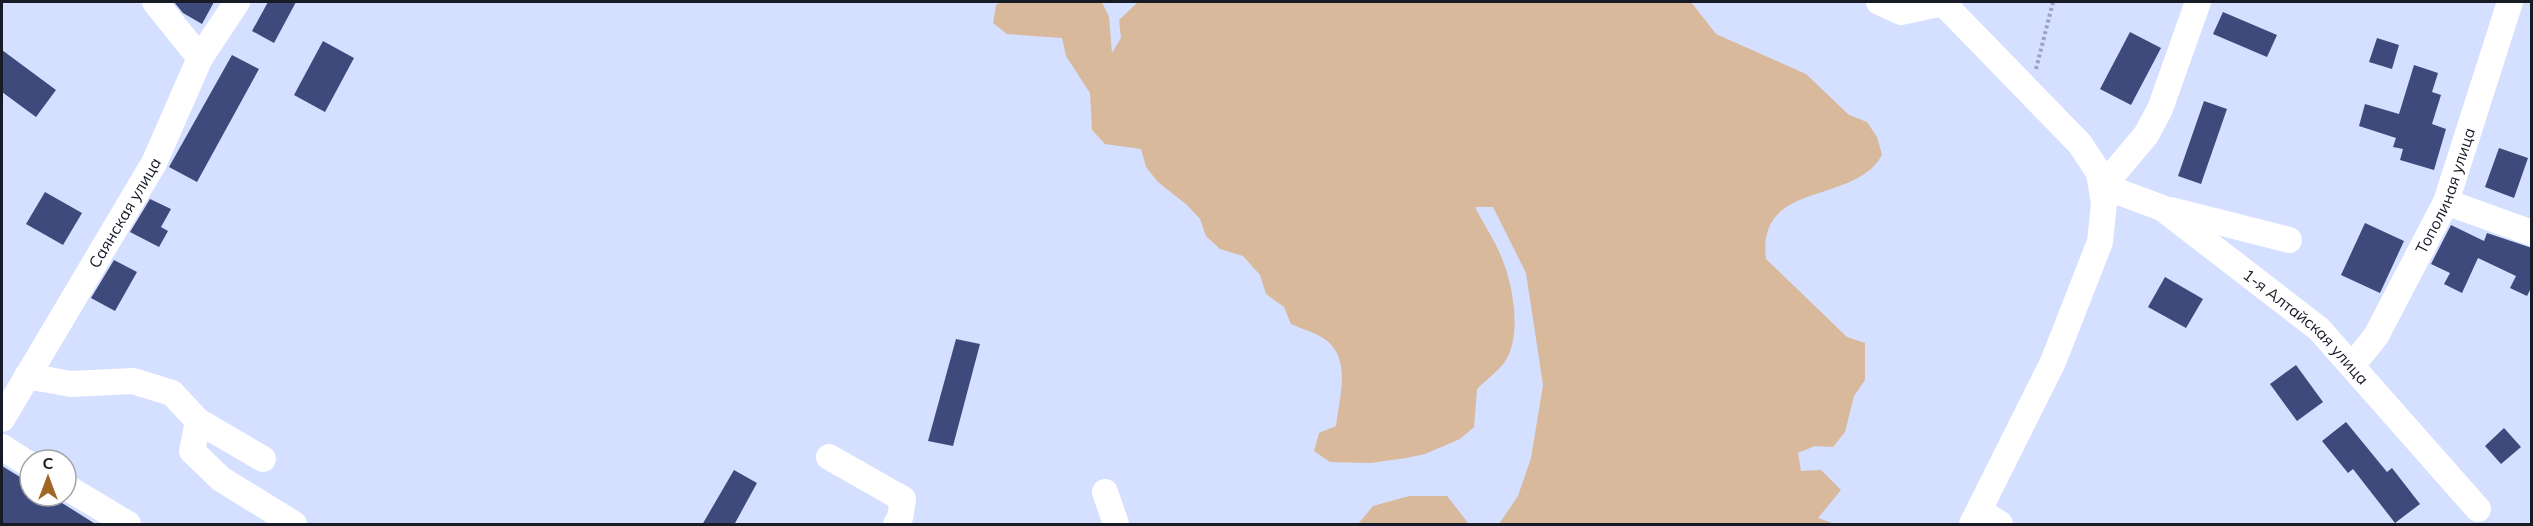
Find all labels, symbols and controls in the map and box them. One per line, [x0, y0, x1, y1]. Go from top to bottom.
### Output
street label: Тополиная улица [2411, 125, 2479, 257]
street label: Саянская улица [84, 154, 165, 272]
street label: 1-я Алтайская улица [2239, 264, 2373, 388]
north arrow [18, 448, 78, 508]
text: С [43, 453, 54, 473]

